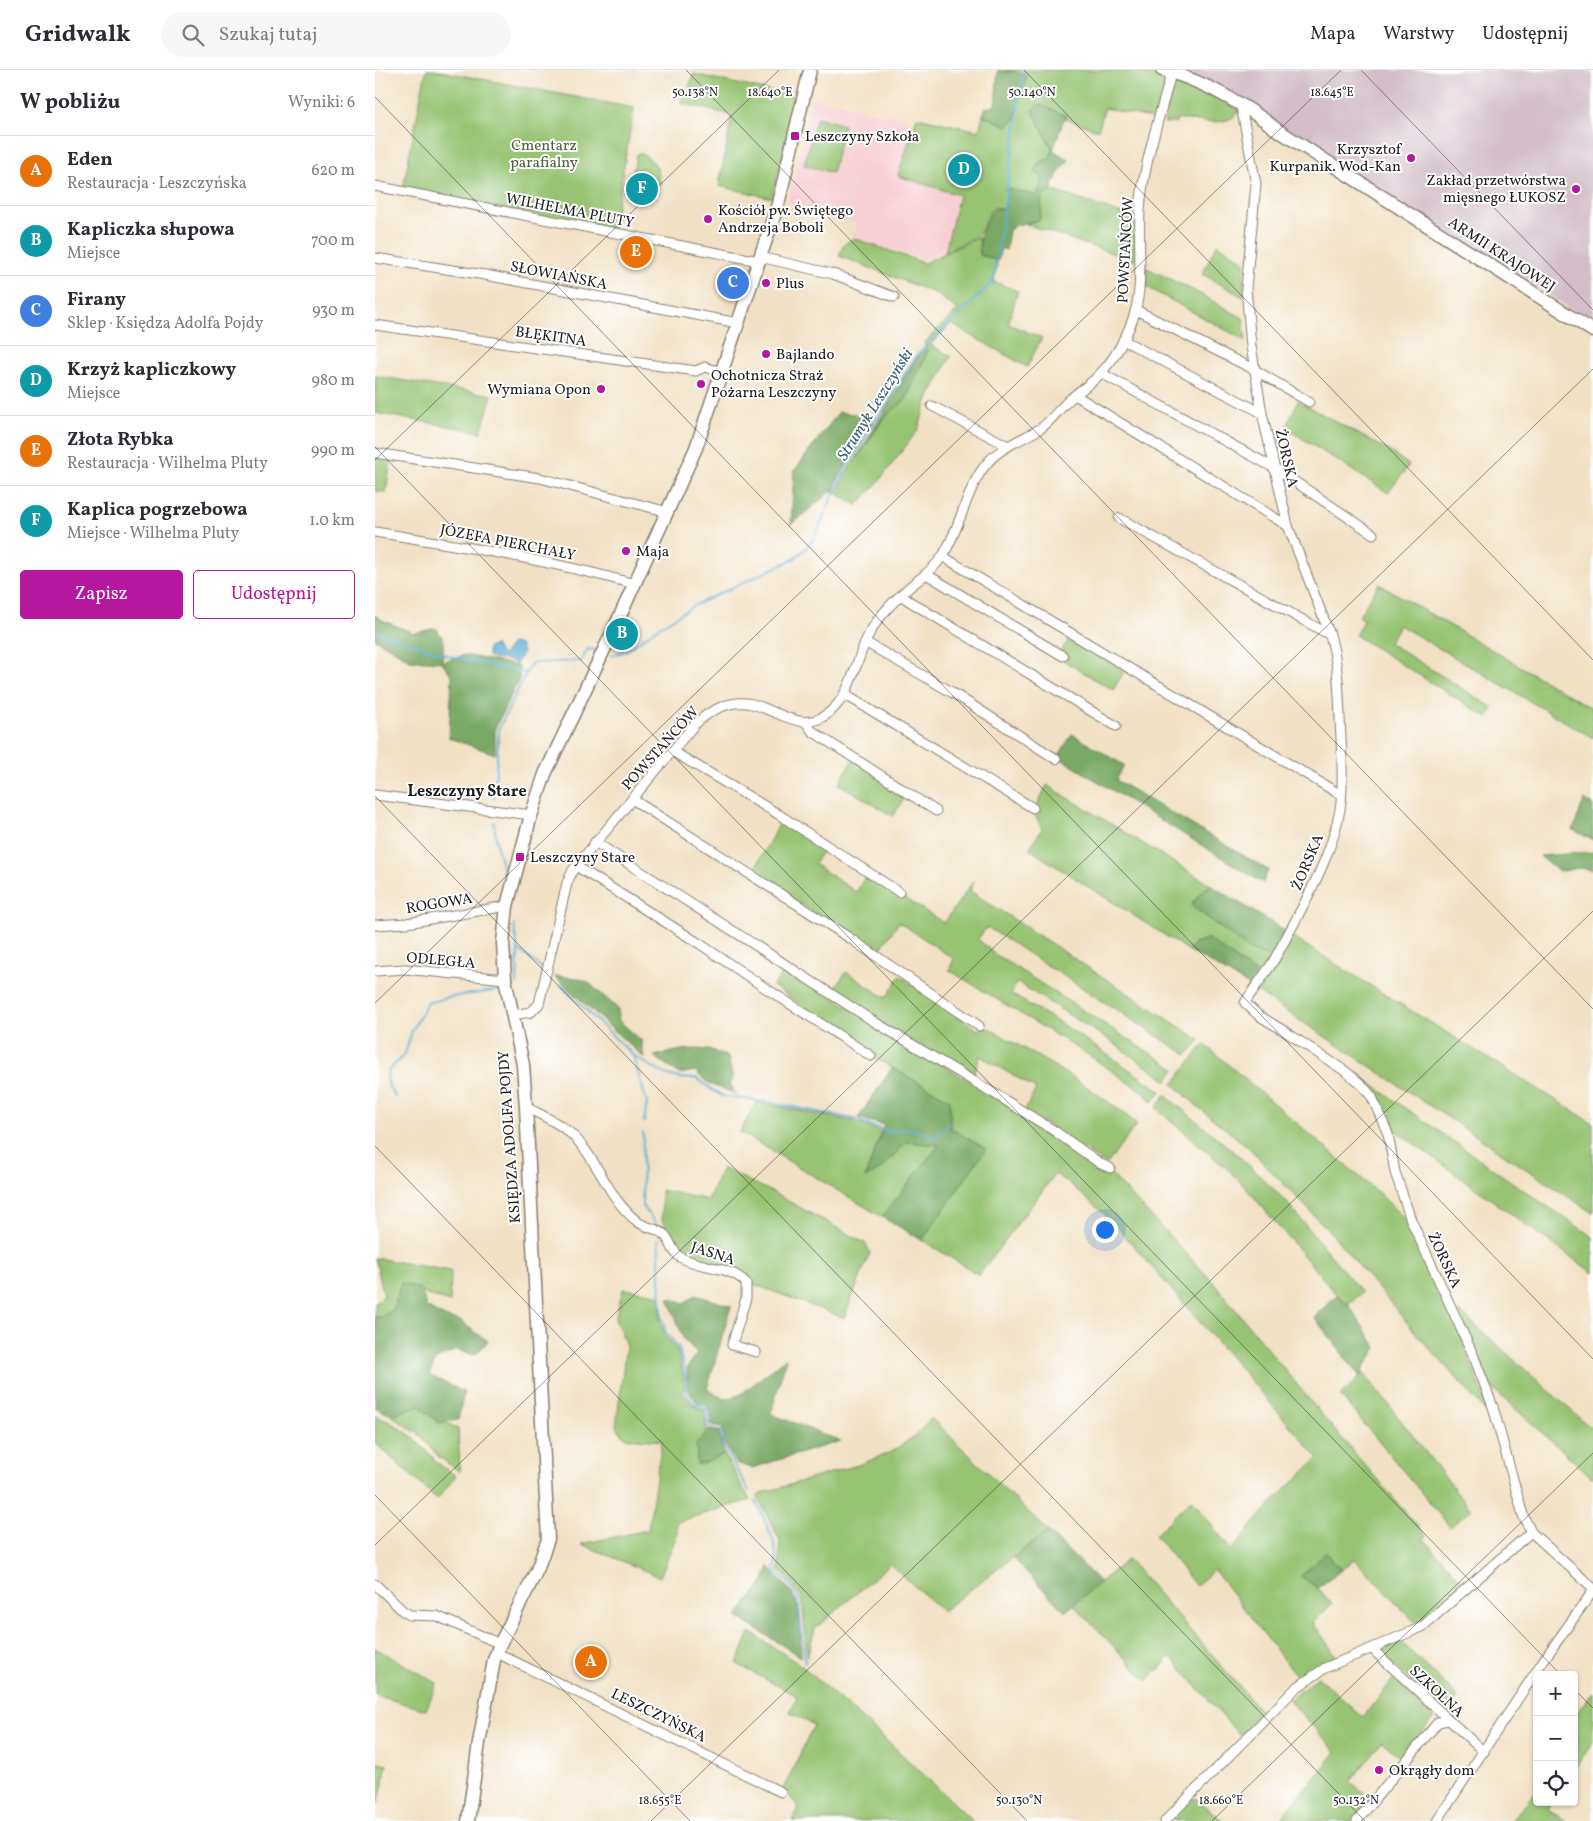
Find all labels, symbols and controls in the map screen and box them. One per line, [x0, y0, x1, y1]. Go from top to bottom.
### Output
search box [161, 12, 511, 57]
text: Gridwalk [25, 18, 131, 52]
icon: search [179, 21, 207, 49]
text: Szukaj tutaj [219, 22, 317, 48]
text: Mapa [1310, 22, 1355, 47]
text: Warstwy [1383, 22, 1454, 47]
text: Udostępnij [1482, 22, 1568, 47]
text: 50.138°N [672, 85, 718, 101]
text: 18.640°E [748, 85, 792, 101]
text: 50.140°N [1008, 85, 1056, 101]
text: 18.645°E [1310, 85, 1354, 101]
text: W pobliżu [20, 88, 120, 117]
text: Wyniki: 6 [288, 92, 355, 114]
place label: Leszczyny Szkoła [805, 127, 919, 148]
marker: Leszczyny Szkoła [789, 130, 801, 142]
park label: Cmentarz parafialny [510, 136, 578, 174]
place label: Krzysztof Kurpanik. Wod-Kan [1270, 140, 1403, 178]
text: Eden [67, 147, 113, 173]
pin: D [948, 151, 980, 189]
marker: Krzysztof Kurpanik. Wod-Kan [1405, 152, 1417, 164]
text: A [30, 160, 42, 182]
text: 620 m [311, 160, 355, 182]
pin: F [626, 170, 658, 208]
place label: Zakład przetwórstwa mięsnego ŁUKOSZ [1426, 171, 1566, 209]
text: Restauracja · Leszczyńska [67, 173, 247, 195]
marker: Zakład przetwórstwa mięsnego ŁUKOSZ [1570, 183, 1582, 195]
street label: WILHELMA PLUTY [504, 189, 636, 234]
street label: POWSTAŃCÓW [1113, 196, 1140, 304]
place label: Kościół pw. Świętego Andrzeja Boboli [718, 201, 853, 239]
marker: Kościół pw. Świętego Andrzeja Boboli [702, 213, 714, 225]
street label: ARMII KRAJOWEJ [1443, 213, 1559, 298]
text: Kapliczka słupowa [67, 217, 235, 243]
text: B [31, 230, 41, 252]
text: 700 m [311, 230, 355, 252]
pin: E [620, 233, 652, 271]
text: Miejsce [67, 243, 120, 265]
street label: SŁOWIAŃSKA [508, 257, 609, 296]
pin: C [717, 264, 749, 302]
place label: Plus [776, 274, 804, 295]
marker: Plus [760, 277, 772, 289]
text: Firany [67, 287, 126, 313]
text: C [31, 300, 41, 322]
text: 930 m [312, 300, 355, 322]
text: Sklep · Księdza Adolfa Pojdy [67, 313, 263, 335]
street label: BŁĘKITNA [514, 322, 588, 353]
water label: Strumyk Leszczyński [832, 344, 920, 465]
place label: Bajlando [776, 345, 834, 366]
marker: Bajlando [760, 348, 772, 360]
text: Krzyż kapliczkowy [67, 357, 236, 383]
place label: Ochotnicza Straż Pożarna Leszczyny [711, 366, 836, 404]
text: D [30, 370, 42, 392]
text: 980 m [312, 370, 355, 392]
marker: Ochotnicza Straż Pożarna Leszczyny [695, 378, 707, 390]
place label: Wymiana Opon [487, 380, 591, 401]
text: Miejsce [67, 383, 120, 405]
marker: Wymiana Opon [595, 383, 607, 395]
text: Złota Rybka [67, 427, 174, 453]
street label: ŻORSKA [1269, 427, 1303, 490]
text: E [31, 440, 41, 462]
text: 990 m [311, 440, 355, 462]
text: Restauracja · Wilhelma Pluty [67, 453, 268, 475]
text: Kaplica pogrzebowa [67, 497, 248, 523]
text: F [31, 510, 41, 532]
text: 1.0 km [309, 510, 355, 532]
street label: JÓZEFA PIERCHAŁY [438, 520, 578, 567]
text: Miejsce · Wilhelma Pluty [67, 523, 239, 545]
place label: Maja [636, 542, 669, 563]
marker: Maja [620, 545, 632, 557]
button: Zapisz [20, 570, 183, 619]
button: Udostępnij [193, 570, 355, 619]
pin: B [606, 615, 638, 653]
street label: POWSTAŃCÓW [618, 702, 705, 796]
district label: Leszczyny Stare [407, 781, 527, 803]
street label: ŻORSKA [1287, 831, 1330, 894]
place label: Leszczyny Stare [530, 848, 635, 869]
marker: Leszczyny Stare [514, 851, 526, 863]
street label: ROGOWA [404, 889, 474, 920]
street label: ODLEGŁA [405, 948, 477, 975]
street label: KSIĘDZA ADOLFA POJDY [494, 1049, 527, 1224]
your location [1092, 1217, 1118, 1243]
street label: ŻORSKA [1422, 1229, 1466, 1293]
street label: JASNA [688, 1237, 738, 1272]
pin: A [575, 1643, 607, 1681]
street label: SZKOLNA [1404, 1661, 1468, 1723]
map controls [1533, 1671, 1578, 1806]
button: + [1533, 1671, 1578, 1716]
street label: LESZCZYŃSKA [607, 1684, 710, 1749]
button: − [1533, 1716, 1578, 1761]
place label: Okrągły dom [1389, 1761, 1474, 1782]
button: locate [1533, 1761, 1578, 1806]
marker: Okrągły dom [1373, 1764, 1385, 1776]
text: 18.655°E [639, 1793, 681, 1809]
text: 50.130°N [996, 1793, 1042, 1809]
text: 18.660°E [1199, 1793, 1243, 1809]
text: 50.132°N [1333, 1793, 1379, 1809]

